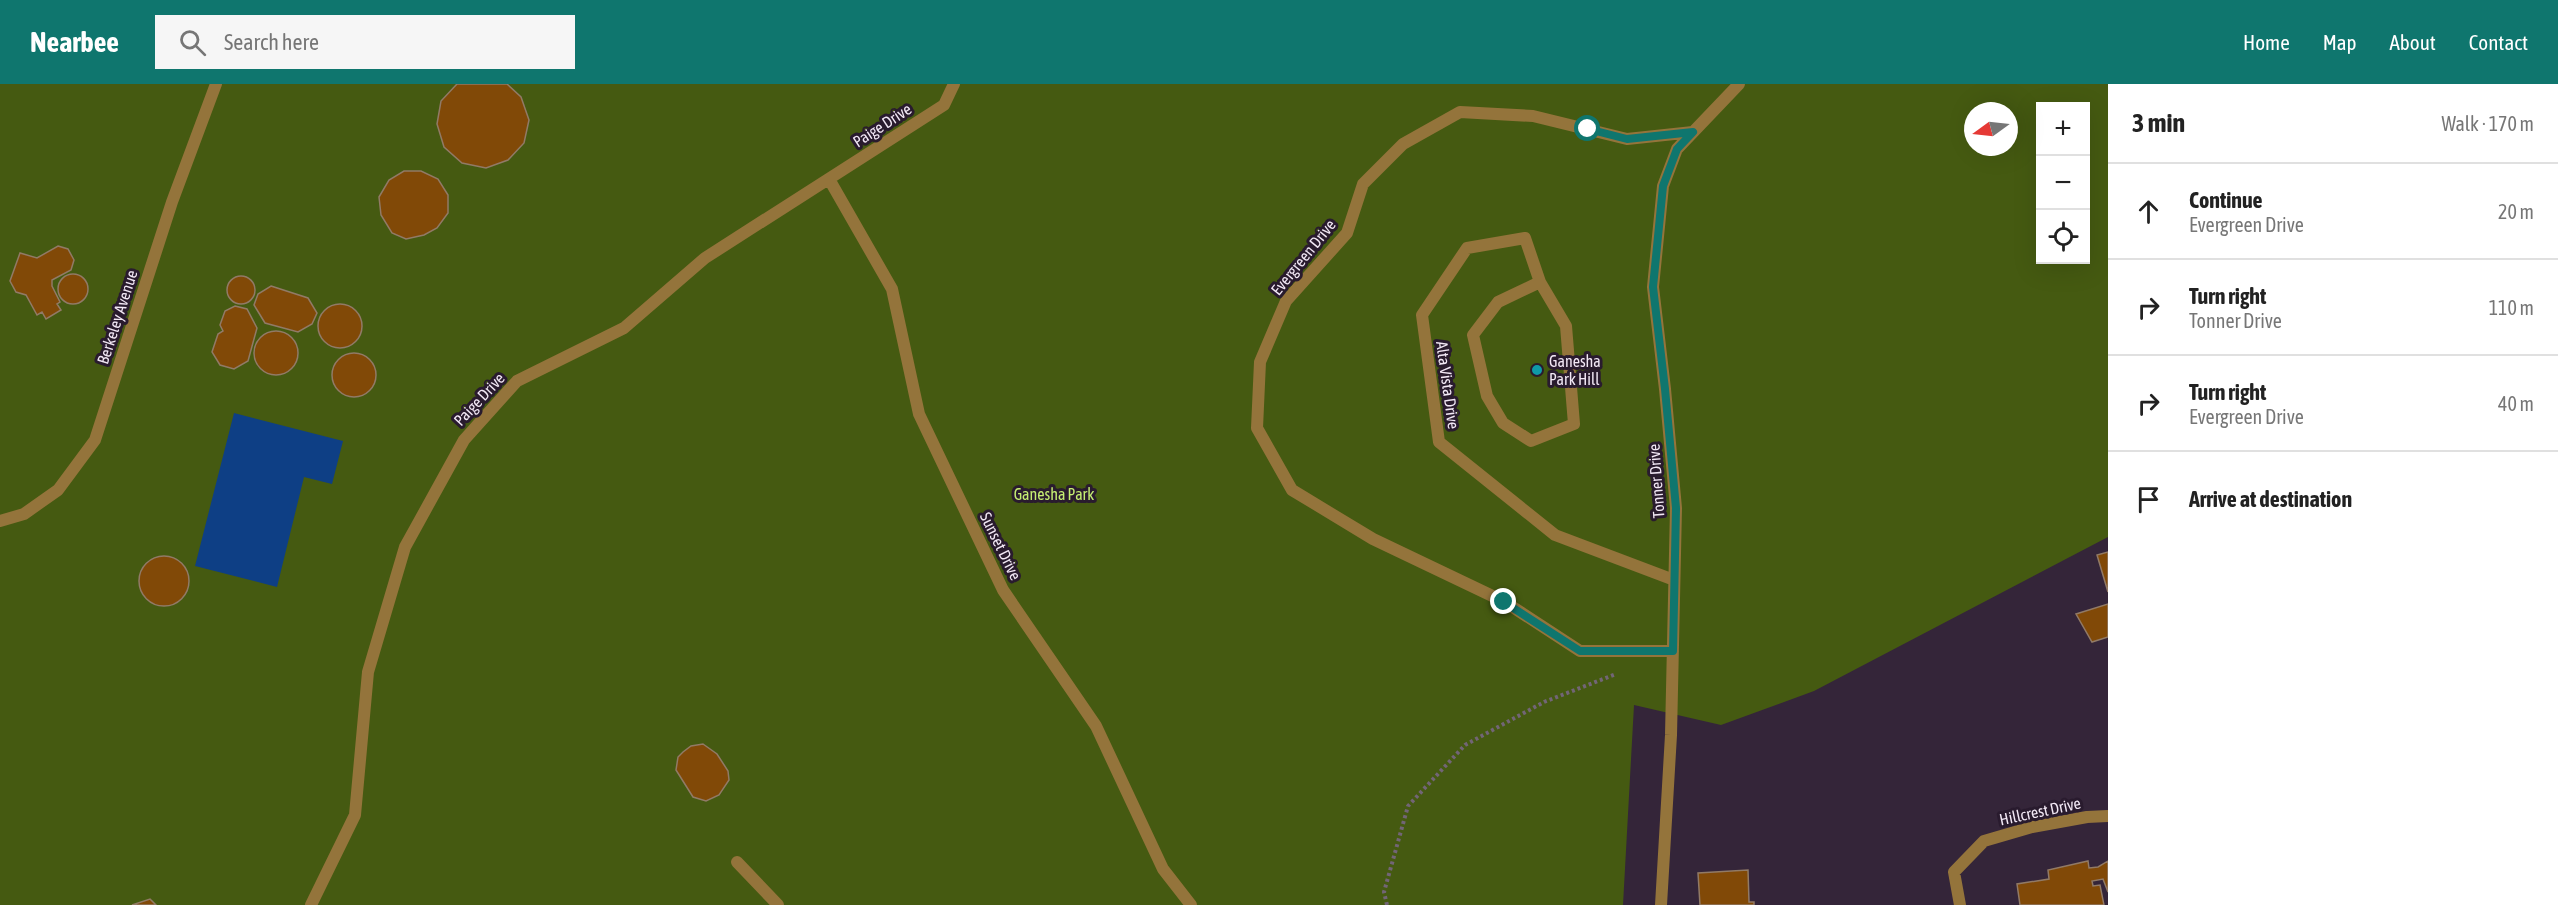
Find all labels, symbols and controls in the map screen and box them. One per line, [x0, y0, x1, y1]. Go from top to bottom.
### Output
search box [155, 15, 575, 69]
text: Nearbee [30, 26, 119, 58]
icon: search [176, 26, 209, 59]
text: Search here [224, 29, 319, 55]
text: Home [2243, 30, 2290, 54]
text: Map [2323, 30, 2357, 54]
text: About [2390, 30, 2436, 54]
text: Contact [2469, 30, 2528, 54]
street label: Paige Drive [850, 100, 915, 151]
north arrow [1964, 102, 2018, 156]
map controls [2036, 102, 2090, 264]
button: + [2036, 102, 2090, 156]
text: 3 min [2132, 108, 2185, 138]
text: Walk · 170 m [2442, 112, 2534, 135]
route start [1574, 115, 1600, 141]
button: − [2036, 156, 2090, 210]
text: Continue [2189, 187, 2263, 213]
icon: ahead [2132, 195, 2165, 228]
text: 20 m [2498, 200, 2534, 223]
button: locate [2036, 210, 2090, 264]
text: Evergreen Drive [2189, 213, 2304, 236]
street label: Evergreen Drive [1267, 216, 1340, 299]
street label: Berkeley Avenue [93, 268, 142, 367]
text: Turn right [2189, 283, 2266, 309]
icon: right [2132, 291, 2165, 324]
text: 110 m [2489, 296, 2534, 319]
text: Tonner Drive [2189, 309, 2282, 332]
street label: Alta Vista Drive [1433, 340, 1463, 430]
place label: Ganesha Park Hill [1549, 352, 1601, 388]
marker: Ganesha Park Hill [1530, 363, 1544, 377]
street label: Paige Drive [450, 369, 509, 430]
text: Turn right [2189, 379, 2266, 405]
icon: right [2132, 387, 2165, 420]
text: 40 m [2498, 392, 2534, 415]
text: Evergreen Drive [2189, 405, 2304, 428]
street label: Tonner Drive [1644, 443, 1668, 519]
icon: arrive [2132, 483, 2165, 516]
park label: Ganesha Park [1014, 485, 1094, 503]
text: Arrive at destination [2189, 486, 2352, 512]
street label: Sunset Drive [977, 509, 1025, 583]
route end [1490, 588, 1516, 614]
street label: Hillcrest Drive [1998, 794, 2082, 828]

